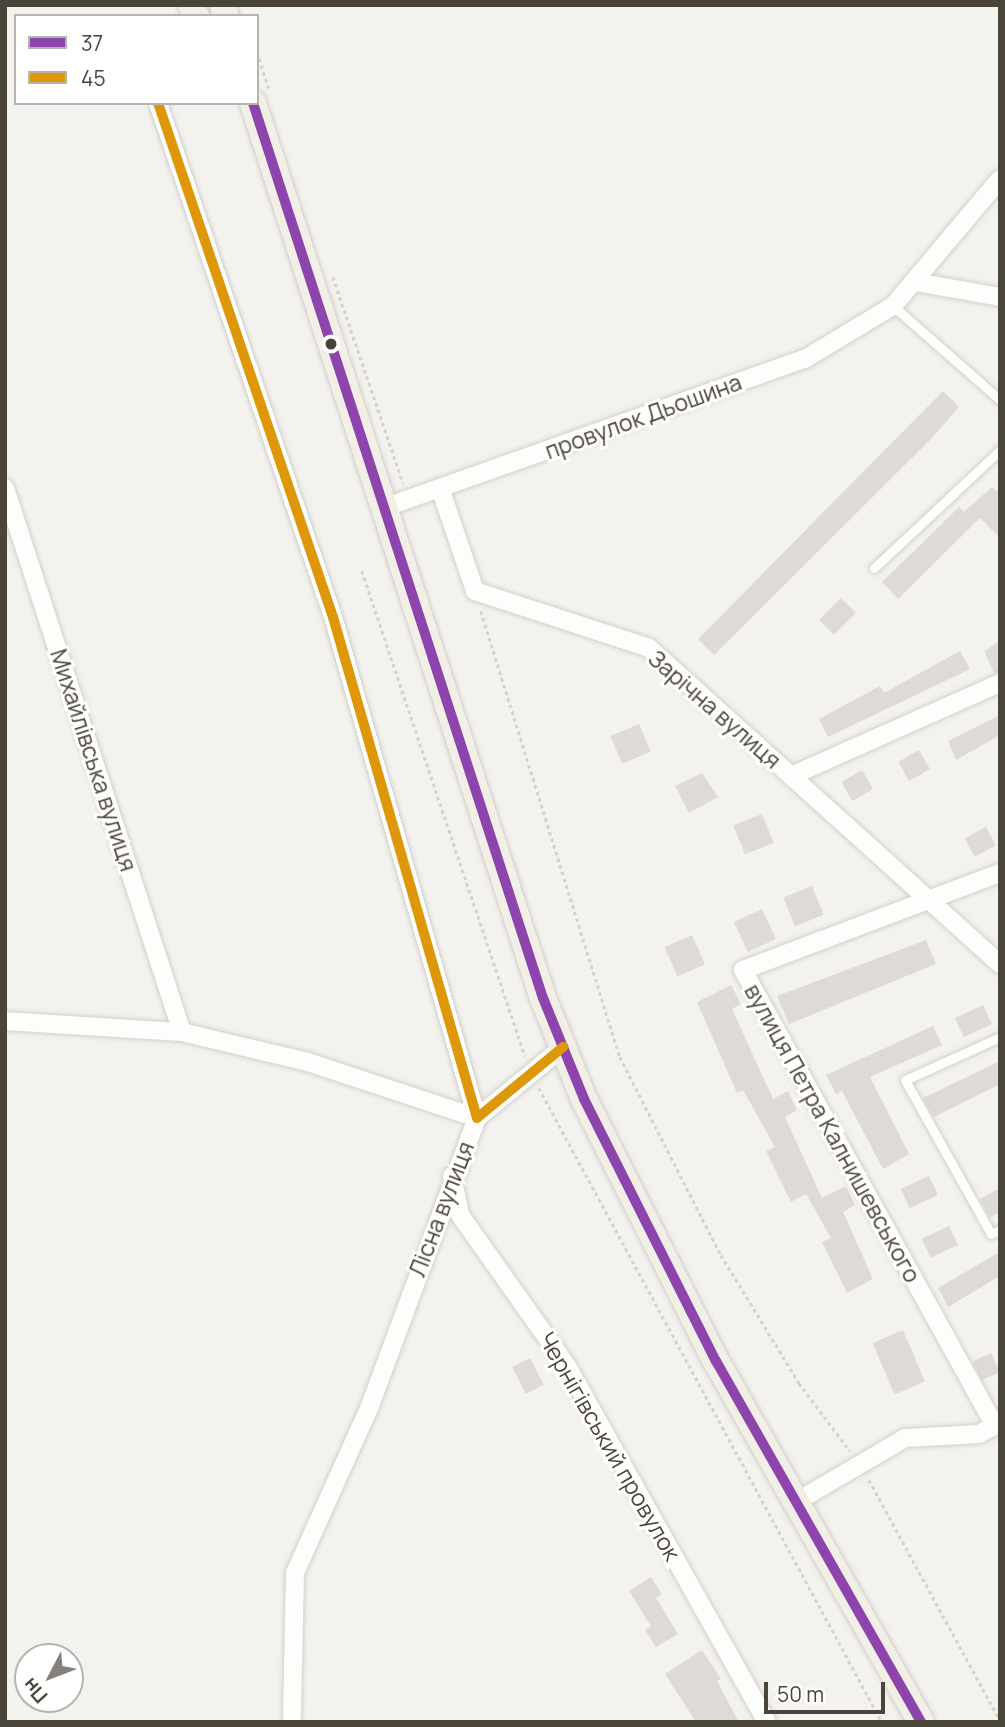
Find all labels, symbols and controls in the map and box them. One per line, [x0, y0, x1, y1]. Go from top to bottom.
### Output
legend [14, 14, 259, 105]
text: 37 [81, 29, 103, 57]
text: 45 [81, 64, 106, 92]
unlabelled marker [324, 337, 338, 351]
street label: провулок Дьошина [541, 368, 745, 464]
street label: Зарічна вулиця [643, 644, 787, 774]
street label: Михайлівська вулиця [45, 645, 143, 875]
street label: вулиця Петра Калнишевського [739, 979, 927, 1287]
street label: Лісна вулиця [403, 1138, 479, 1280]
street label: Чернігівський провулок [533, 1327, 687, 1565]
north arrow [14, 1643, 84, 1713]
scale bar [767, 1668, 888, 1712]
text: Пн [17, 1673, 53, 1709]
text: 50 m [777, 1680, 824, 1708]

